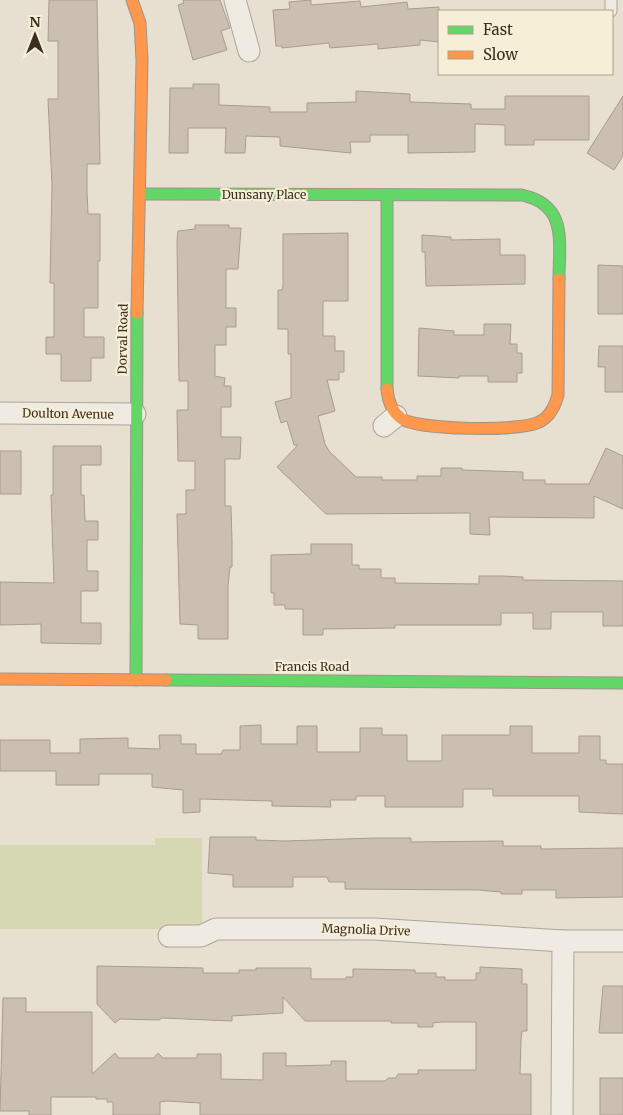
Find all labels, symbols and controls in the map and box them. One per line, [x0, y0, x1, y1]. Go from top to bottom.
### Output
north arrow [10, 10, 60, 60]
legend [438, 10, 613, 75]
text: N [29, 13, 41, 31]
text: Fast [483, 20, 513, 39]
text: Slow [483, 45, 518, 64]
street label: Dunsany Place [222, 187, 306, 202]
street label: Dorval Road [114, 303, 131, 375]
street label: Doulton Avenue [22, 405, 114, 422]
street label: Francis Road [275, 659, 349, 674]
street label: Magnolia Drive [321, 920, 411, 939]

